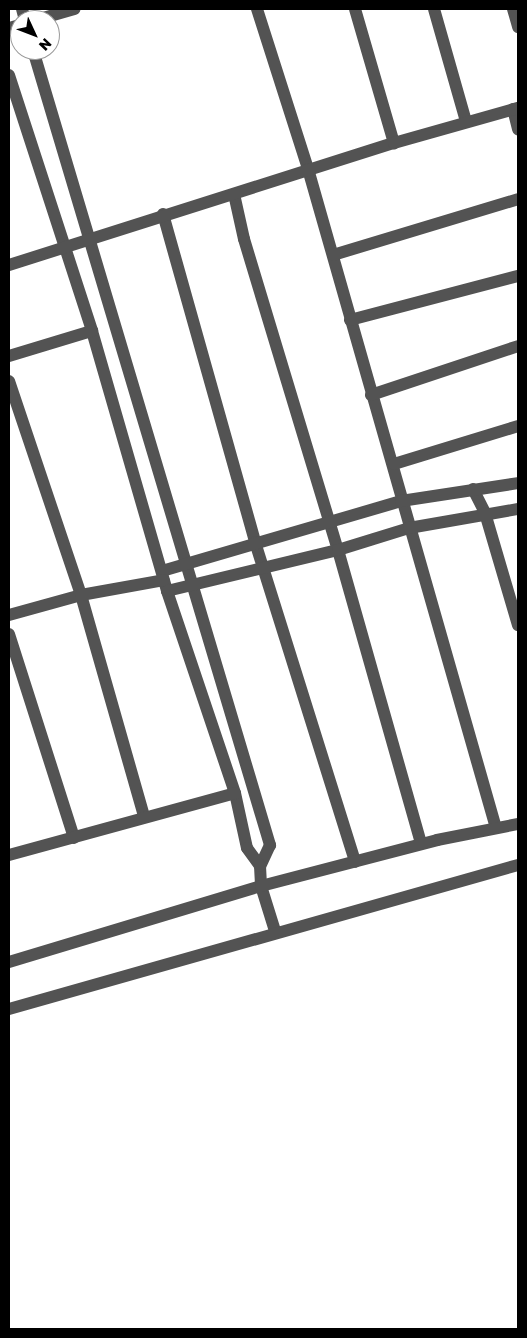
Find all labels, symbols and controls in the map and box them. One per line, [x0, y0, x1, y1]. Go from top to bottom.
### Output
north arrow [10, 10, 60, 60]
text: N [36, 35, 55, 55]

